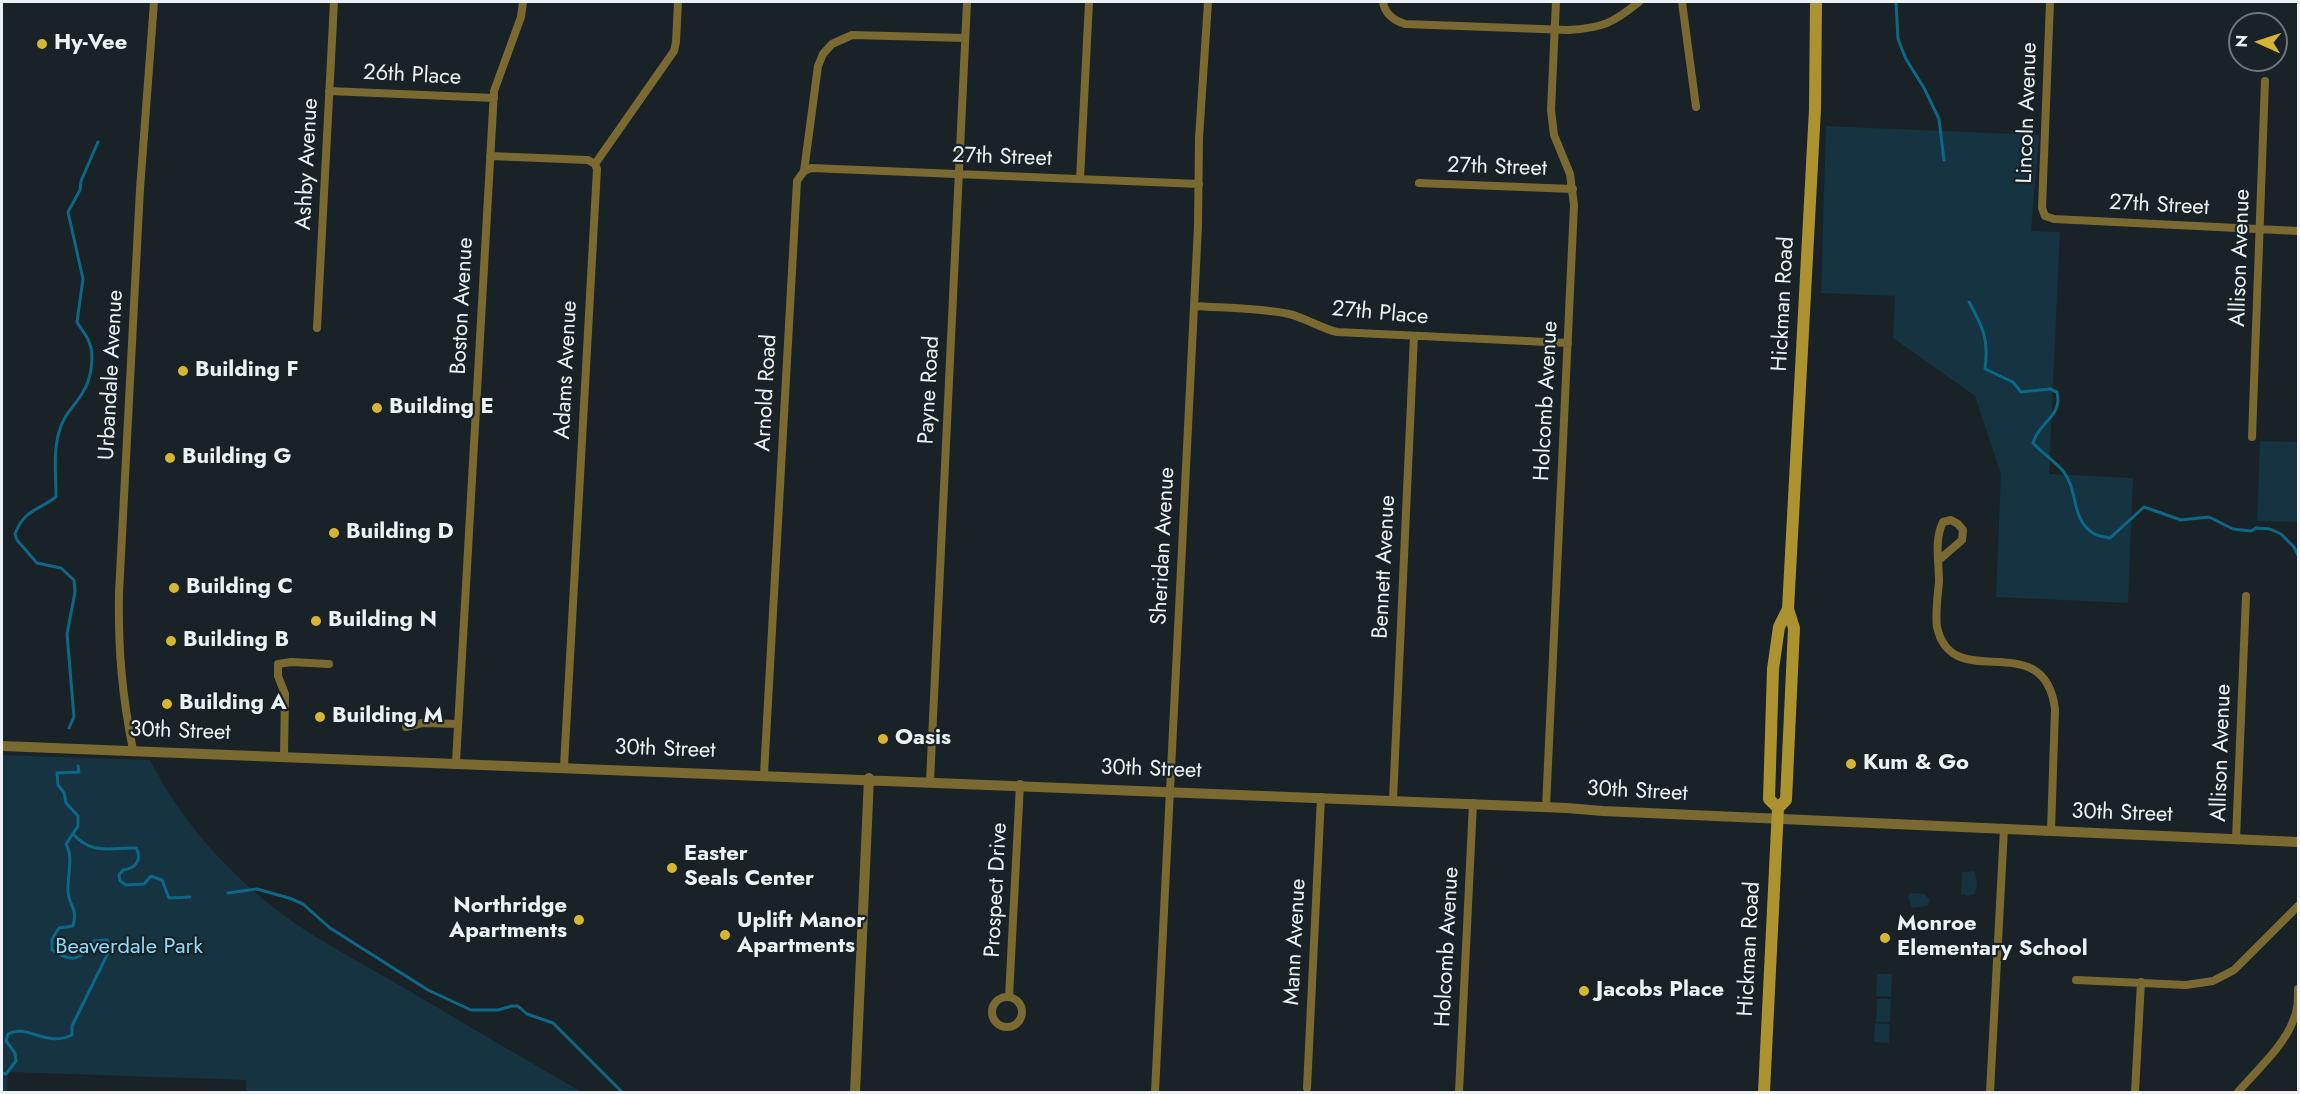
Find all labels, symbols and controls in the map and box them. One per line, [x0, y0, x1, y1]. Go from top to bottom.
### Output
north arrow [2228, 12, 2288, 72]
place label: Hy-Vee [54, 31, 127, 57]
text: N [2230, 34, 2253, 48]
marker: Hy-Vee [35, 37, 49, 51]
street label: Lincoln Avenue [2012, 42, 2044, 184]
street label: 26th Place [362, 60, 462, 92]
street label: Ashby Avenue [291, 97, 325, 231]
street label: 27th Street [952, 143, 1052, 173]
street label: 27th Street [1447, 153, 1547, 183]
street label: Allison Avenue [2225, 189, 2257, 327]
street label: 27th Street [2108, 190, 2210, 222]
street label: Hickman Road [1767, 236, 1801, 372]
street label: Boston Avenue [446, 237, 480, 375]
street label: Urbandale Avenue [94, 289, 130, 461]
street label: 27th Place [1331, 297, 1429, 331]
street label: Adams Avenue [550, 300, 584, 440]
street label: Holcomb Avenue [1530, 320, 1564, 482]
street label: Arnold Road [751, 334, 783, 452]
street label: Payne Road [914, 335, 946, 445]
place label: Building F [195, 358, 299, 384]
marker: Building F [176, 364, 190, 378]
place label: Building E [389, 395, 494, 421]
marker: Building E [370, 401, 384, 415]
place label: Building G [182, 445, 291, 471]
marker: Building G [163, 451, 177, 465]
street label: Sheridan Avenue [1147, 466, 1181, 626]
street label: Bennett Avenue [1368, 495, 1402, 639]
place label: Building D [346, 520, 454, 546]
marker: Building D [327, 526, 341, 540]
place label: Building C [186, 575, 293, 601]
marker: Building C [167, 581, 181, 595]
place label: Building N [328, 608, 437, 634]
marker: Building N [309, 614, 323, 628]
place label: Building B [183, 628, 289, 654]
marker: Building B [164, 634, 178, 648]
street label: Allison Avenue [2206, 684, 2238, 822]
place label: Building A [179, 691, 287, 717]
marker: Building A [160, 697, 174, 711]
place label: Building M [332, 704, 443, 730]
marker: Building M [313, 710, 327, 724]
street label: 30th Street [129, 717, 231, 747]
place label: Oasis [895, 726, 951, 752]
marker: Oasis [876, 732, 890, 746]
street label: 30th Street [614, 735, 716, 765]
place label: Kum & Go [1863, 751, 1969, 777]
street label: 30th Street [1100, 755, 1202, 785]
marker: Kum & Go [1844, 757, 1858, 771]
street label: 30th Street [1586, 776, 1688, 808]
street label: 30th Street [2071, 799, 2173, 829]
street label: Prospect Drive [980, 822, 1014, 958]
place label: Easter Seals Center [684, 842, 814, 894]
marker: Easter Seals Center [665, 861, 679, 875]
street label: Holcomb Avenue [1431, 866, 1465, 1028]
street label: Mann Avenue [1280, 878, 1312, 1006]
street label: Hickman Road [1733, 881, 1767, 1017]
place label: Northridge Apartments [449, 894, 567, 945]
place label: Uplift Manor Apartments [737, 909, 865, 960]
place label: Monroe Elementary School [1897, 912, 2088, 963]
marker: Northridge Apartments [572, 913, 586, 927]
marker: Uplift Manor Apartments [718, 928, 732, 942]
marker: Monroe Elementary School [1878, 931, 1892, 945]
park label: Beaverdale Park [55, 935, 203, 961]
place label: Jacobs Place [1596, 978, 1724, 1004]
marker: Jacobs Place [1577, 984, 1591, 998]

